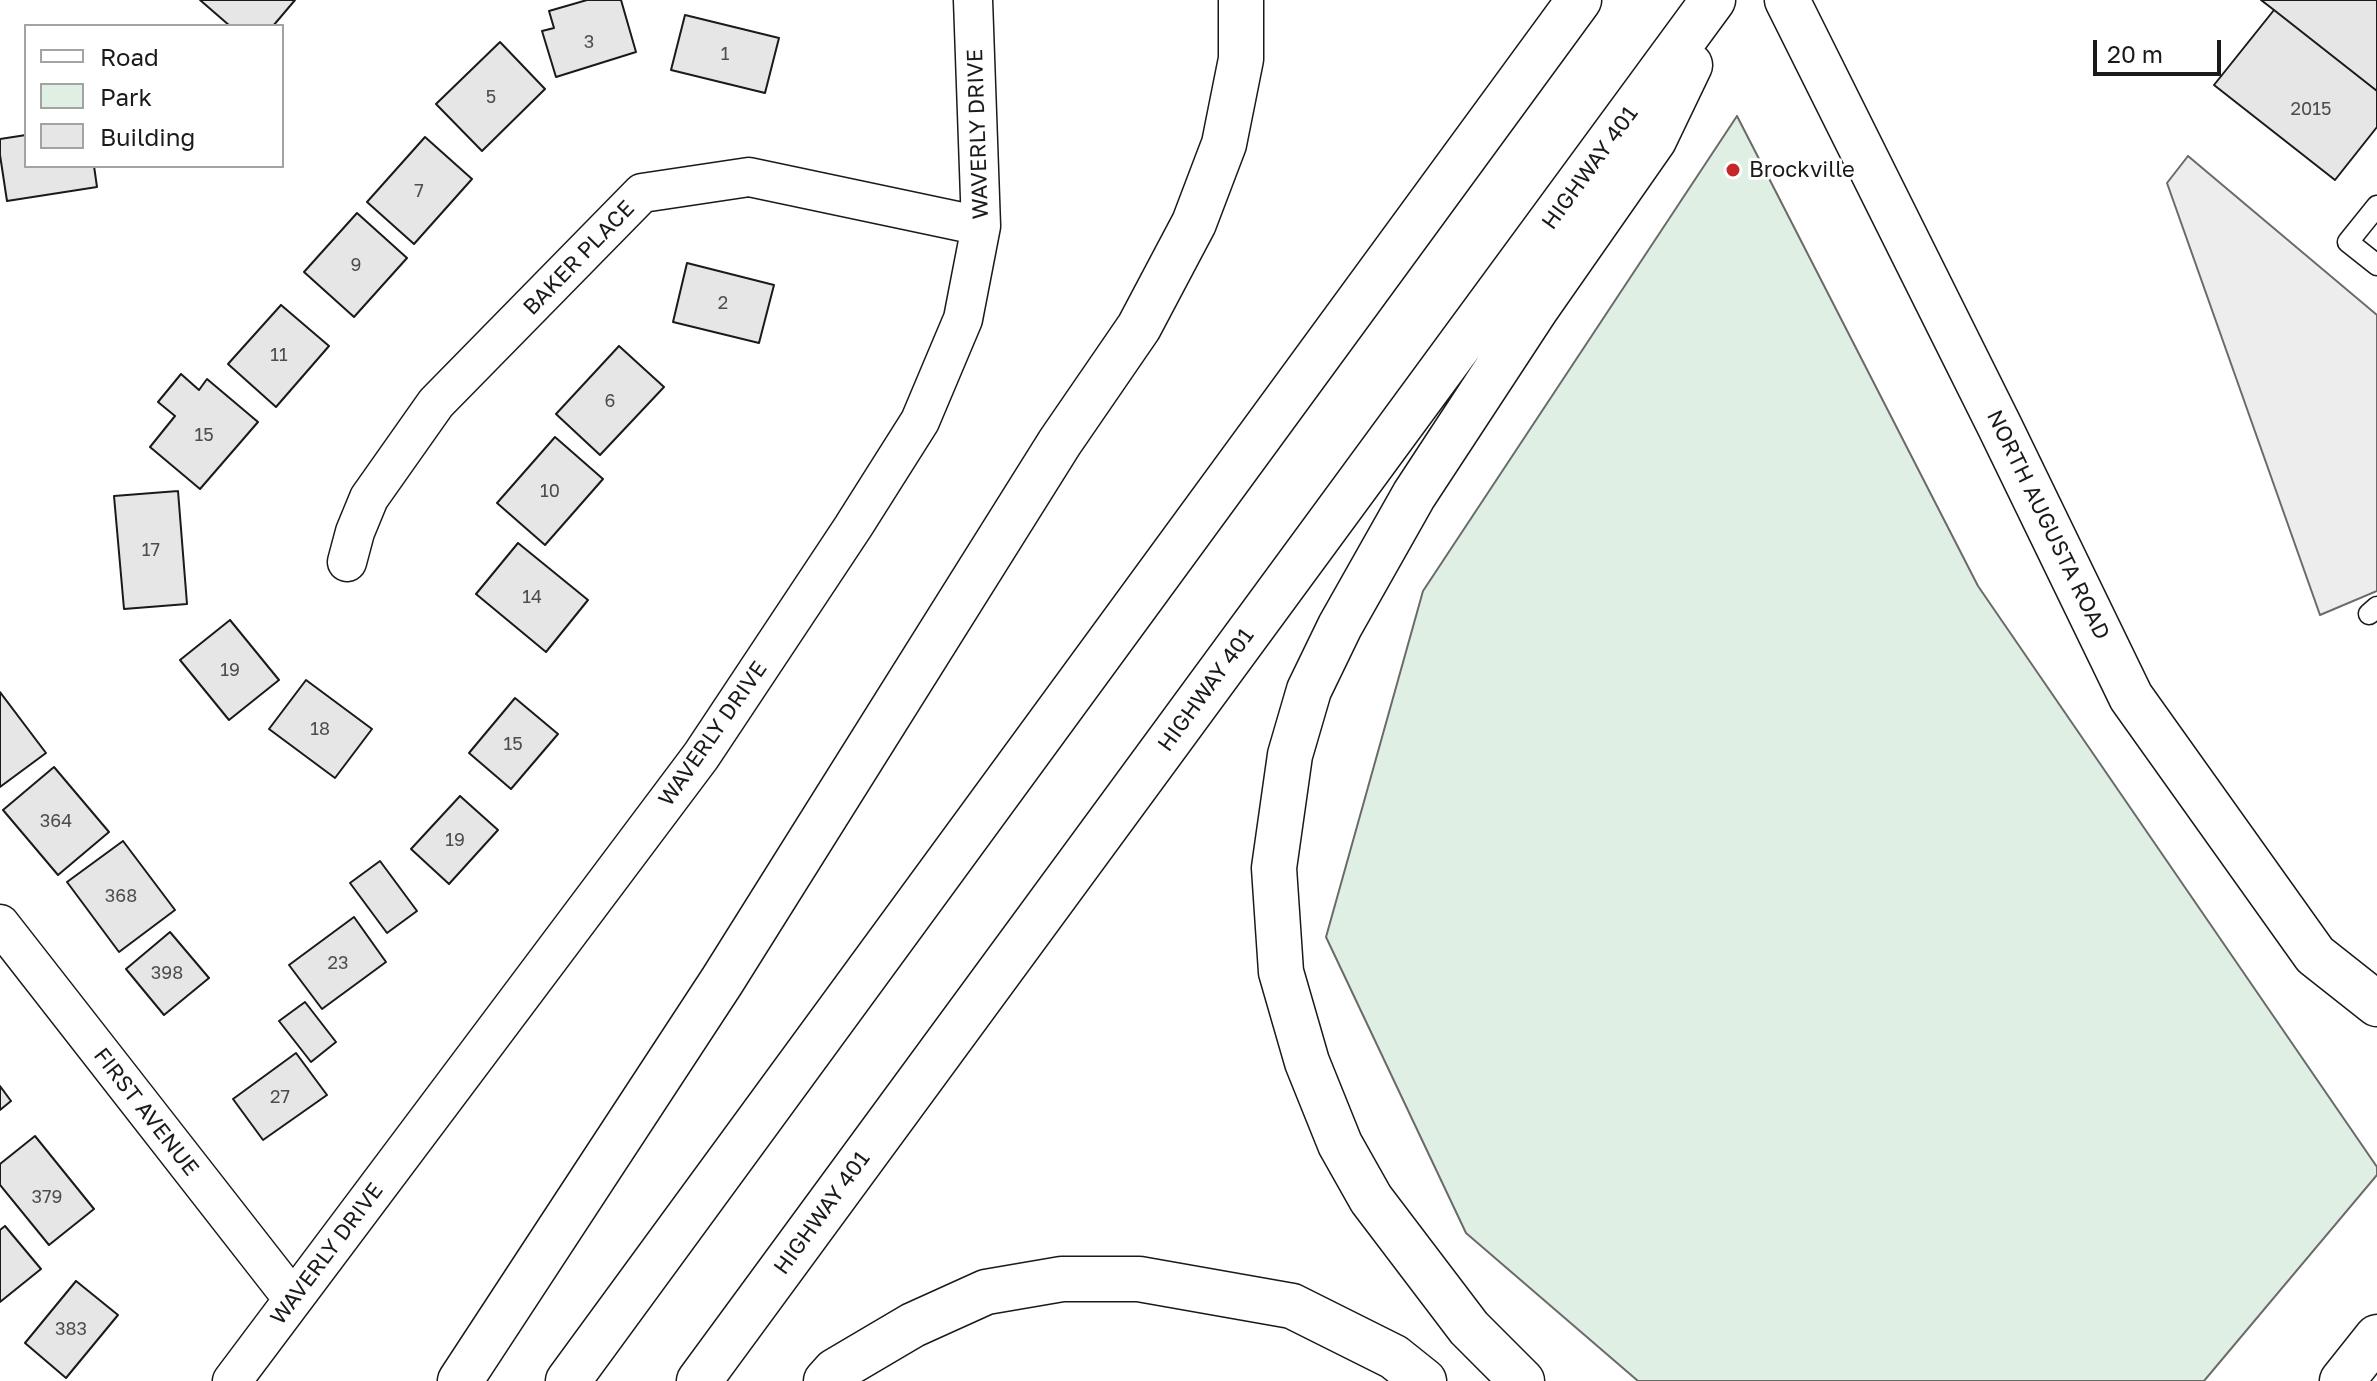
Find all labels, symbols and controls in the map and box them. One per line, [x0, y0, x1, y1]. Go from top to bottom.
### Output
legend [24, 24, 284, 168]
scale bar [2097, 24, 2225, 74]
house number: 3 [584, 31, 594, 53]
text: 20 m [2107, 39, 2163, 68]
text: Road [100, 42, 159, 71]
house number: 1 [721, 43, 729, 65]
street label: WAVERLY DRIVE [962, 48, 994, 220]
text: Park [100, 82, 152, 111]
house number: 5 [486, 86, 496, 108]
house number: 2015 [2291, 98, 2331, 120]
street label: HIGHWAY 401 [1537, 101, 1643, 235]
text: Building [100, 122, 195, 151]
place label: Brockville [1749, 157, 1855, 183]
marker: Brockville [1724, 161, 1742, 179]
house number: 7 [414, 180, 424, 202]
street label: BAKER PLACE [518, 195, 640, 321]
house number: 9 [351, 254, 361, 276]
house number: 2 [718, 292, 728, 314]
house number: 11 [270, 344, 288, 366]
house number: 6 [605, 390, 615, 412]
street label: NORTH AUGUSTA ROAD [1981, 406, 2115, 644]
house number: 15 [194, 424, 214, 446]
house number: 10 [540, 480, 560, 502]
house number: 17 [142, 539, 160, 561]
house number: 14 [522, 586, 542, 608]
street label: HIGHWAY 401 [1153, 623, 1259, 757]
street label: WAVERLY DRIVE [653, 657, 773, 811]
house number: 19 [220, 659, 240, 681]
house number: 18 [310, 718, 330, 740]
house number: 15 [503, 733, 523, 755]
house number: 364 [40, 810, 72, 832]
house number: 19 [445, 829, 465, 851]
house number: 368 [105, 885, 137, 907]
house number: 23 [328, 952, 348, 974]
house number: 398 [151, 962, 183, 984]
street label: FIRST AVENUE [88, 1043, 204, 1181]
house number: 27 [270, 1086, 290, 1108]
street label: HIGHWAY 401 [769, 1146, 875, 1280]
street label: WAVERLY DRIVE [265, 1178, 389, 1330]
house number: 379 [32, 1186, 62, 1208]
house number: 383 [55, 1318, 87, 1340]

